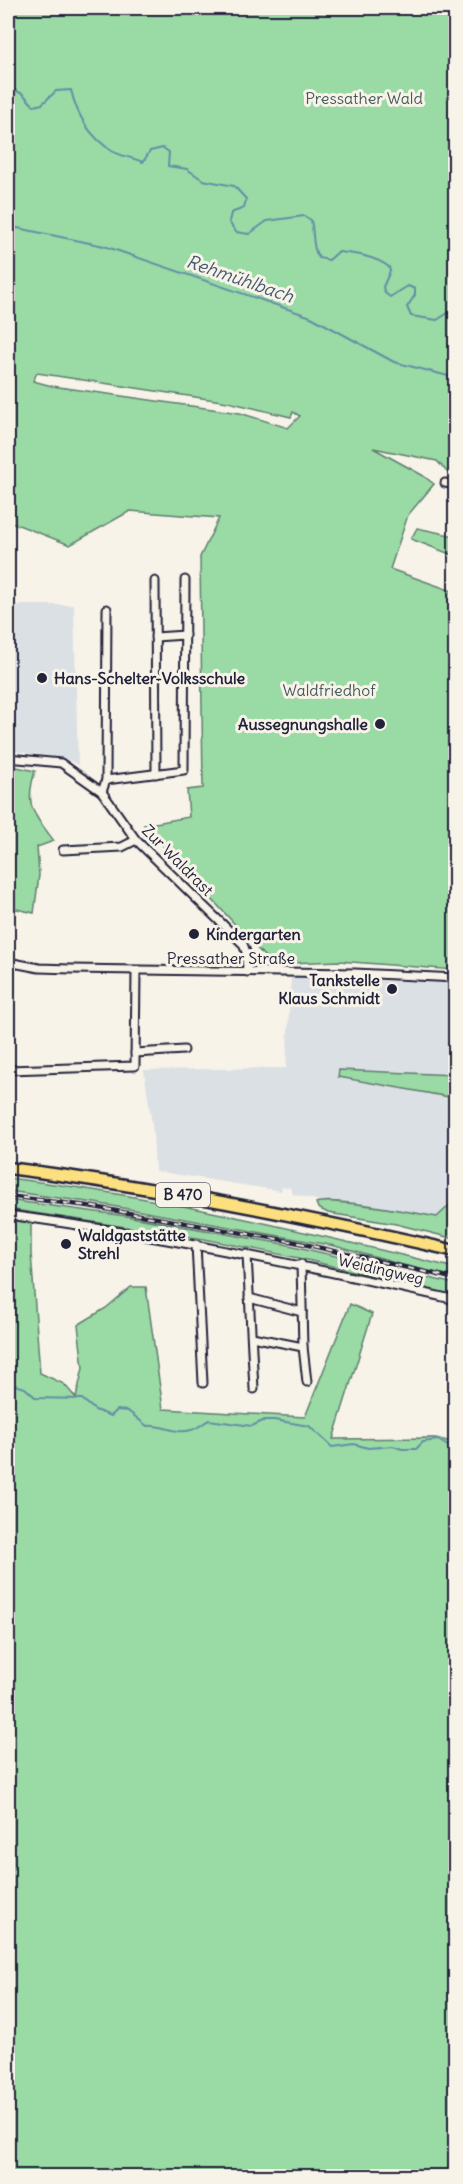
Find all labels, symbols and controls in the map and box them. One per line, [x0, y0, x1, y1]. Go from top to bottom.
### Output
park label: Pressather Wald [305, 88, 423, 108]
water label: Rehmühlbach [184, 250, 297, 308]
place label: Hans-Schelter-Volksschule [54, 668, 246, 688]
marker: Hans-Schelter-Volksschule [35, 671, 49, 685]
park label: Waldfriedhof [283, 680, 376, 700]
place label: Aussegnungshalle [238, 714, 368, 735]
marker: Aussegnungshalle [373, 717, 387, 731]
street label: Zur Waldrast [138, 820, 218, 900]
place label: Kindergarten [206, 924, 301, 945]
marker: Kindergarten [187, 927, 201, 941]
street label: Pressather Straße [167, 948, 295, 968]
place label: Tankstelle Klaus Schmidt [278, 970, 381, 1008]
marker: Tankstelle Klaus Schmidt [385, 982, 399, 996]
road number: B 470 [156, 1183, 210, 1207]
place label: Waldgaststätte Strehl [78, 1225, 186, 1263]
marker: Waldgaststätte Strehl [59, 1237, 73, 1251]
street label: Weidingweg [336, 1249, 426, 1289]

